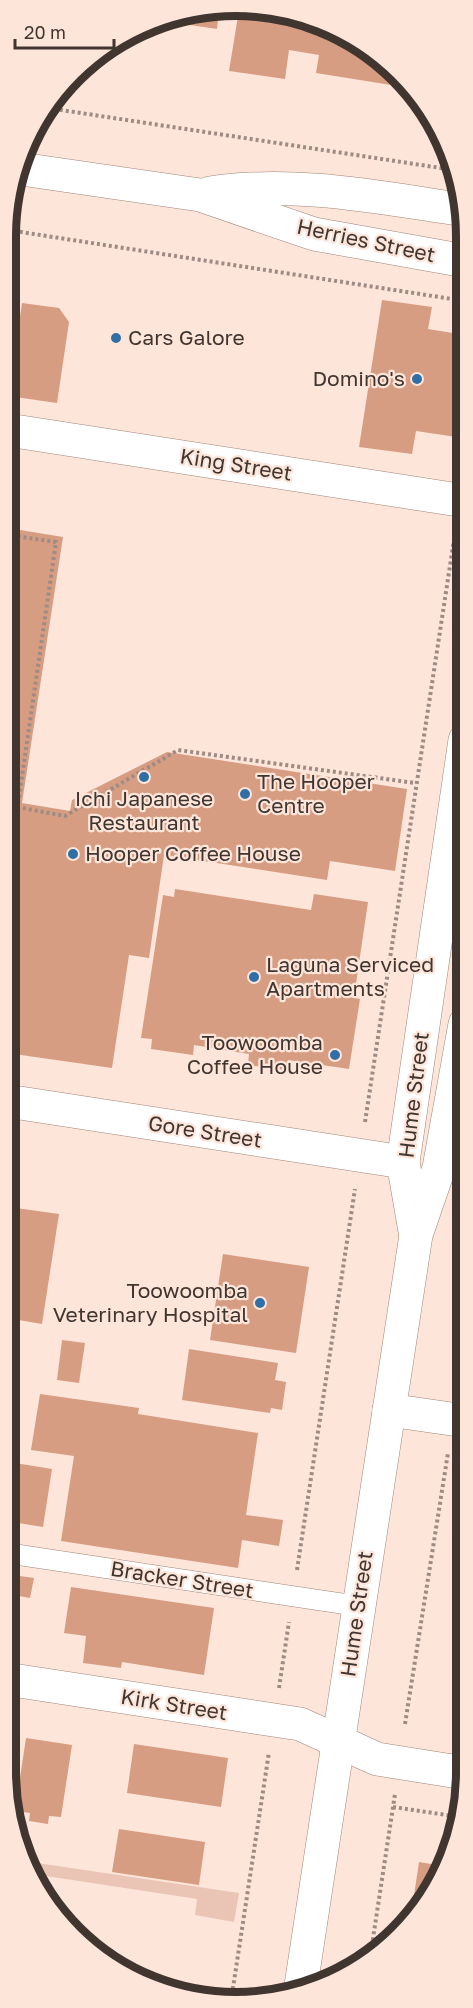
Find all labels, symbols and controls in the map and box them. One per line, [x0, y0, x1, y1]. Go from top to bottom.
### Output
scale bar [15, 12, 114, 50]
text: 20 m [24, 21, 66, 43]
street label: Herries Street [295, 213, 438, 267]
place label: Cars Galore [128, 324, 245, 350]
marker: Cars Galore [109, 331, 123, 345]
place label: Domino's [312, 365, 405, 391]
marker: Domino's [410, 372, 424, 386]
street label: King Street [178, 442, 294, 486]
place label: The Hooper Centre [257, 768, 375, 818]
marker: Ichi Japanese Restaurant [137, 770, 151, 784]
place label: Ichi Japanese Restaurant [75, 785, 213, 835]
marker: The Hooper Centre [238, 787, 252, 801]
place label: Hooper Coffee House [85, 840, 301, 866]
marker: Hooper Coffee House [66, 847, 80, 861]
place label: Laguna Serviced Apartments [266, 951, 434, 1001]
marker: Laguna Serviced Apartments [247, 970, 261, 984]
place label: Toowoomba Coffee House [187, 1029, 323, 1079]
street label: Hume Street [392, 1030, 434, 1159]
marker: Toowoomba Coffee House [328, 1048, 342, 1062]
street label: Gore Street [146, 1109, 264, 1153]
place label: Toowoomba Veterinary Hospital [53, 1277, 248, 1327]
marker: Toowoomba Veterinary Hospital [253, 1296, 267, 1310]
street label: Hume Street [334, 1549, 378, 1678]
street label: Bracker Street [109, 1555, 256, 1603]
street label: Kirk Street [119, 1683, 229, 1725]

